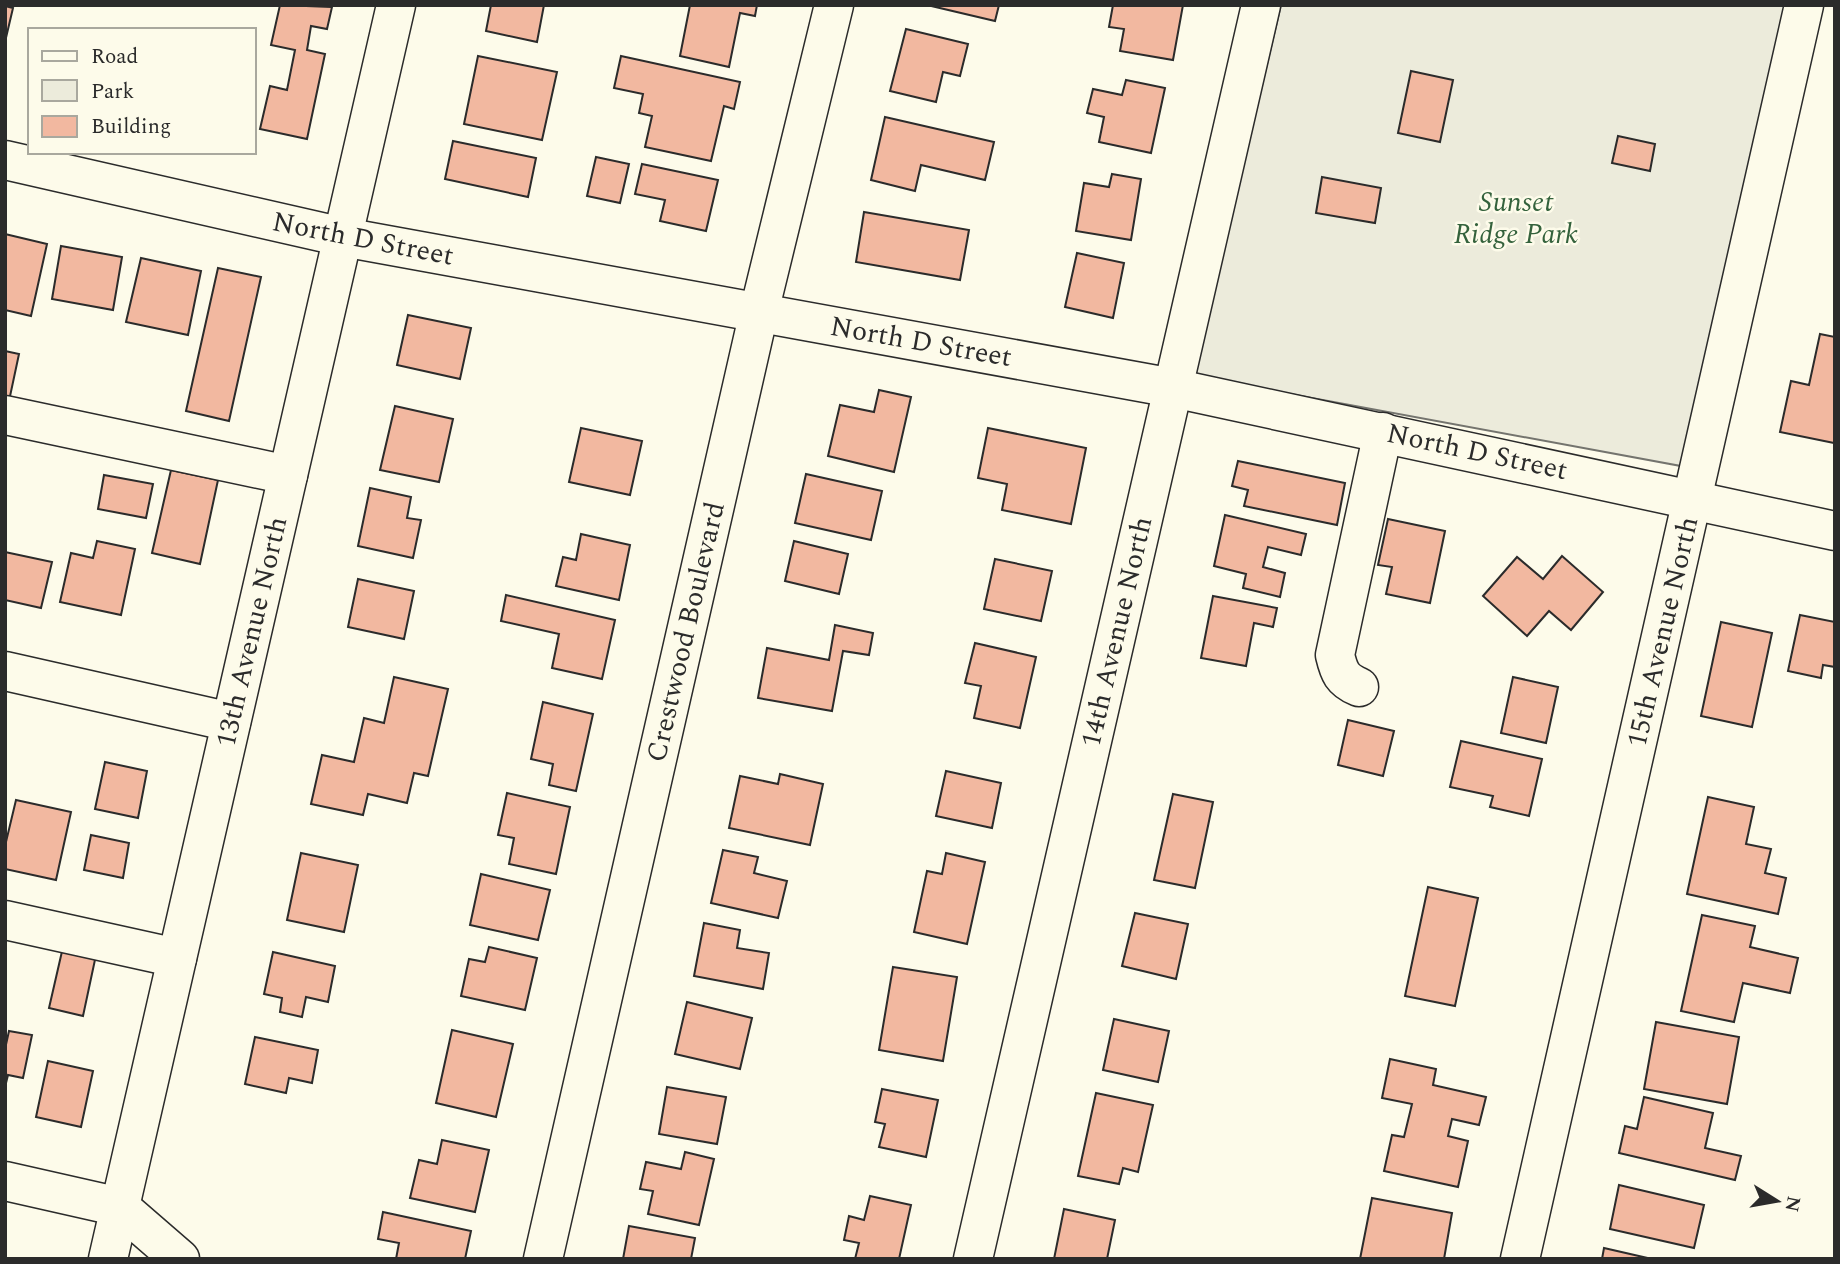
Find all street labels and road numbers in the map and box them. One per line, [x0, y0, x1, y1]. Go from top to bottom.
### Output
street label: North D Street [269, 200, 457, 278]
street label: North D Street [827, 305, 1015, 379]
street label: North D Street [1383, 412, 1572, 492]
street label: Crestwood Boulevard [635, 497, 737, 767]
street label: 13th Avenue North [205, 512, 299, 752]
street label: 14th Avenue North [1070, 512, 1164, 752]
street label: 15th Avenue North [1616, 512, 1710, 752]

